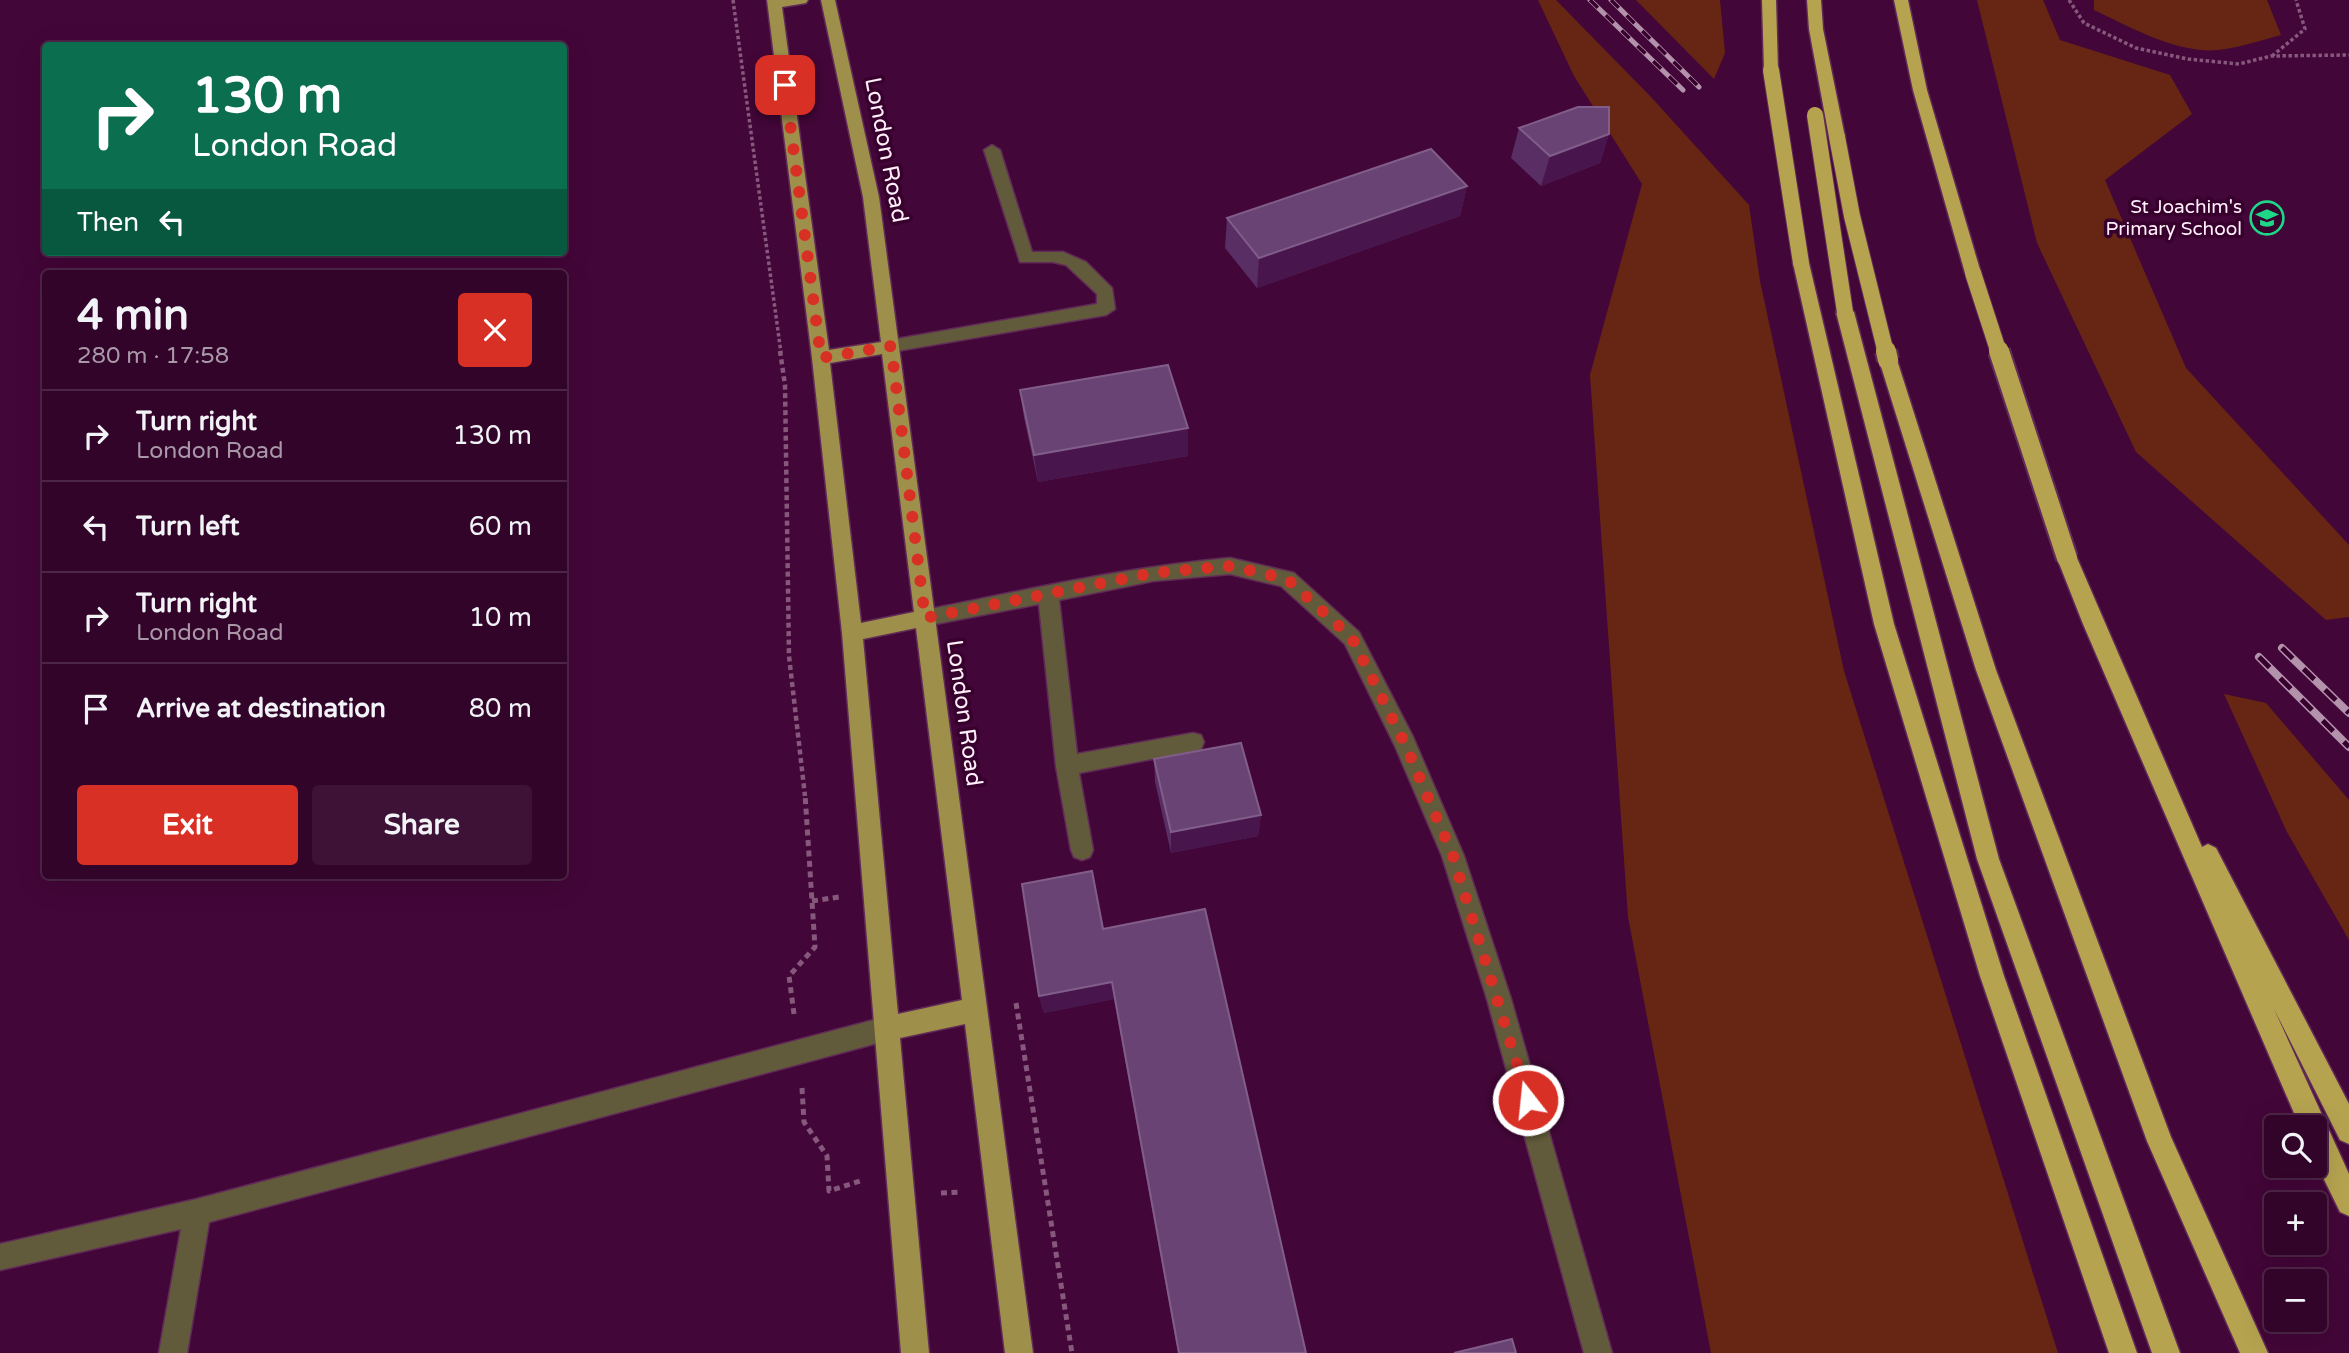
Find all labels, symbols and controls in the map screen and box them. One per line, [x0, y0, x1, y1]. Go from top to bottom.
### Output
pin [755, 55, 815, 115]
icon: arrive [766, 66, 804, 104]
text: 130 m [192, 67, 342, 126]
icon: right [77, 70, 168, 161]
street label: London Road [858, 75, 914, 225]
text: London Road [192, 127, 397, 165]
place label: St Joachim's Primary School [2106, 196, 2242, 240]
school or university icon: St Joachim's Primary School [2248, 199, 2286, 237]
icon: left [153, 203, 191, 241]
text: Then [77, 207, 139, 238]
text: 4 min [77, 290, 189, 341]
button: close [458, 293, 532, 367]
text: 280 m · 17:58 [77, 342, 229, 370]
text: Turn right [136, 406, 257, 437]
icon: right [77, 417, 115, 455]
text: 130 m [452, 420, 532, 451]
text: London Road [136, 437, 284, 465]
icon: left [77, 508, 115, 546]
text: Turn left [136, 511, 239, 542]
text: 60 m [469, 511, 532, 542]
text: Turn right [136, 588, 257, 619]
icon: right [77, 599, 115, 637]
text: 10 m [469, 602, 532, 633]
text: London Road [136, 619, 284, 647]
street label: London Road [940, 638, 988, 788]
icon: arrive [77, 690, 115, 728]
text: Arrive at destination [136, 693, 386, 724]
text: 80 m [469, 693, 532, 724]
button: Exit [77, 785, 298, 865]
button: Share [312, 785, 532, 865]
position arrow [1491, 1063, 1565, 1137]
map controls [2264, 1115, 2327, 1332]
button: search [2264, 1115, 2327, 1178]
button: + [2264, 1192, 2327, 1255]
button: − [2264, 1269, 2327, 1332]

